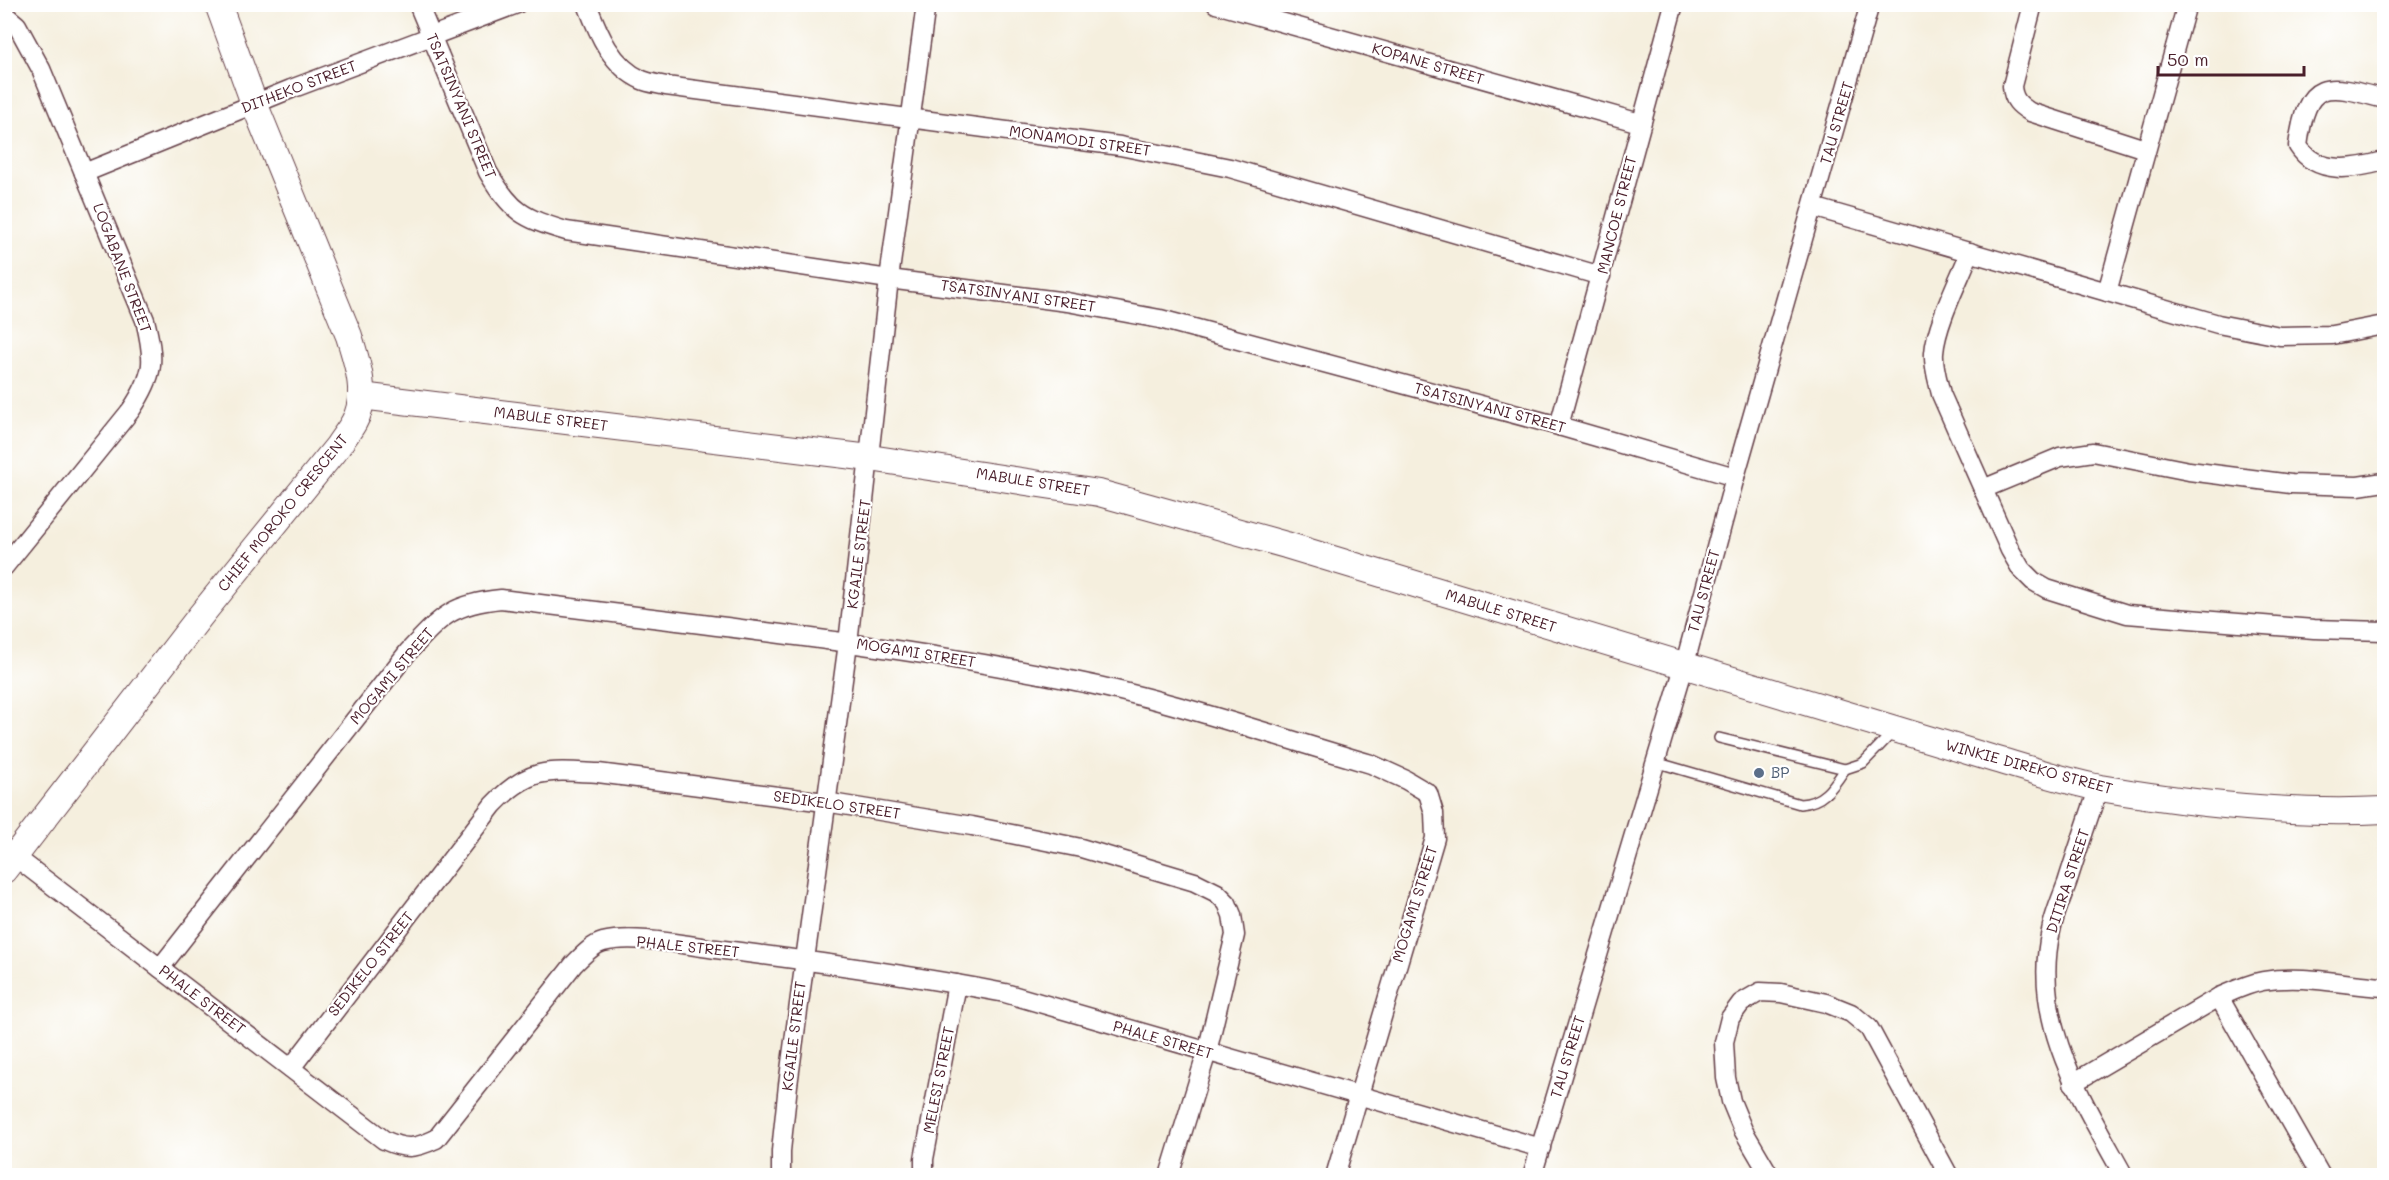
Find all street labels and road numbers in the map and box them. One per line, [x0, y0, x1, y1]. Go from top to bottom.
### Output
street label: TSATSINYANI STREET [422, 30, 502, 181]
street label: KOPANE STREET [1370, 37, 1487, 89]
street label: DITHEKO STREET [238, 55, 359, 117]
street label: TAU STREET [1815, 79, 1857, 167]
street label: MONAMODI STREET [1008, 120, 1152, 160]
street label: MANCOE STREET [1592, 153, 1640, 276]
street label: LOGABANE STREET [89, 200, 157, 335]
street label: TSATSINYANI STREET [939, 274, 1097, 316]
street label: TSATSINYANI STREET [1412, 377, 1568, 437]
street label: MABULE STREET [493, 401, 609, 435]
street label: CHIEF MOROKO CRESCENT [212, 430, 352, 595]
street label: MABULE STREET [975, 462, 1091, 500]
street label: KGAILE STREET [841, 498, 875, 610]
street label: TAU STREET [1682, 547, 1724, 635]
street label: MABULE STREET [1443, 584, 1559, 636]
street label: MOGAMI STREET [345, 623, 438, 728]
street label: MOGAMI STREET [855, 633, 977, 671]
street label: WINKIE DIREKO STREET [1943, 734, 2115, 798]
street label: SEDIKELO STREET [772, 785, 902, 823]
street label: DITIRA STREET [2041, 826, 2093, 935]
street label: MOGAMI STREET [1387, 843, 1441, 964]
street label: SEDIKELO STREET [323, 907, 418, 1020]
street label: PHALE STREET [636, 931, 741, 961]
street label: PHALE STREET [155, 960, 250, 1038]
street label: KGAILE STREET [776, 980, 810, 1092]
street label: TAU STREET [1545, 1013, 1589, 1101]
street label: PHALE STREET [1111, 1015, 1216, 1063]
street label: MELESI STREET [918, 1024, 958, 1135]

